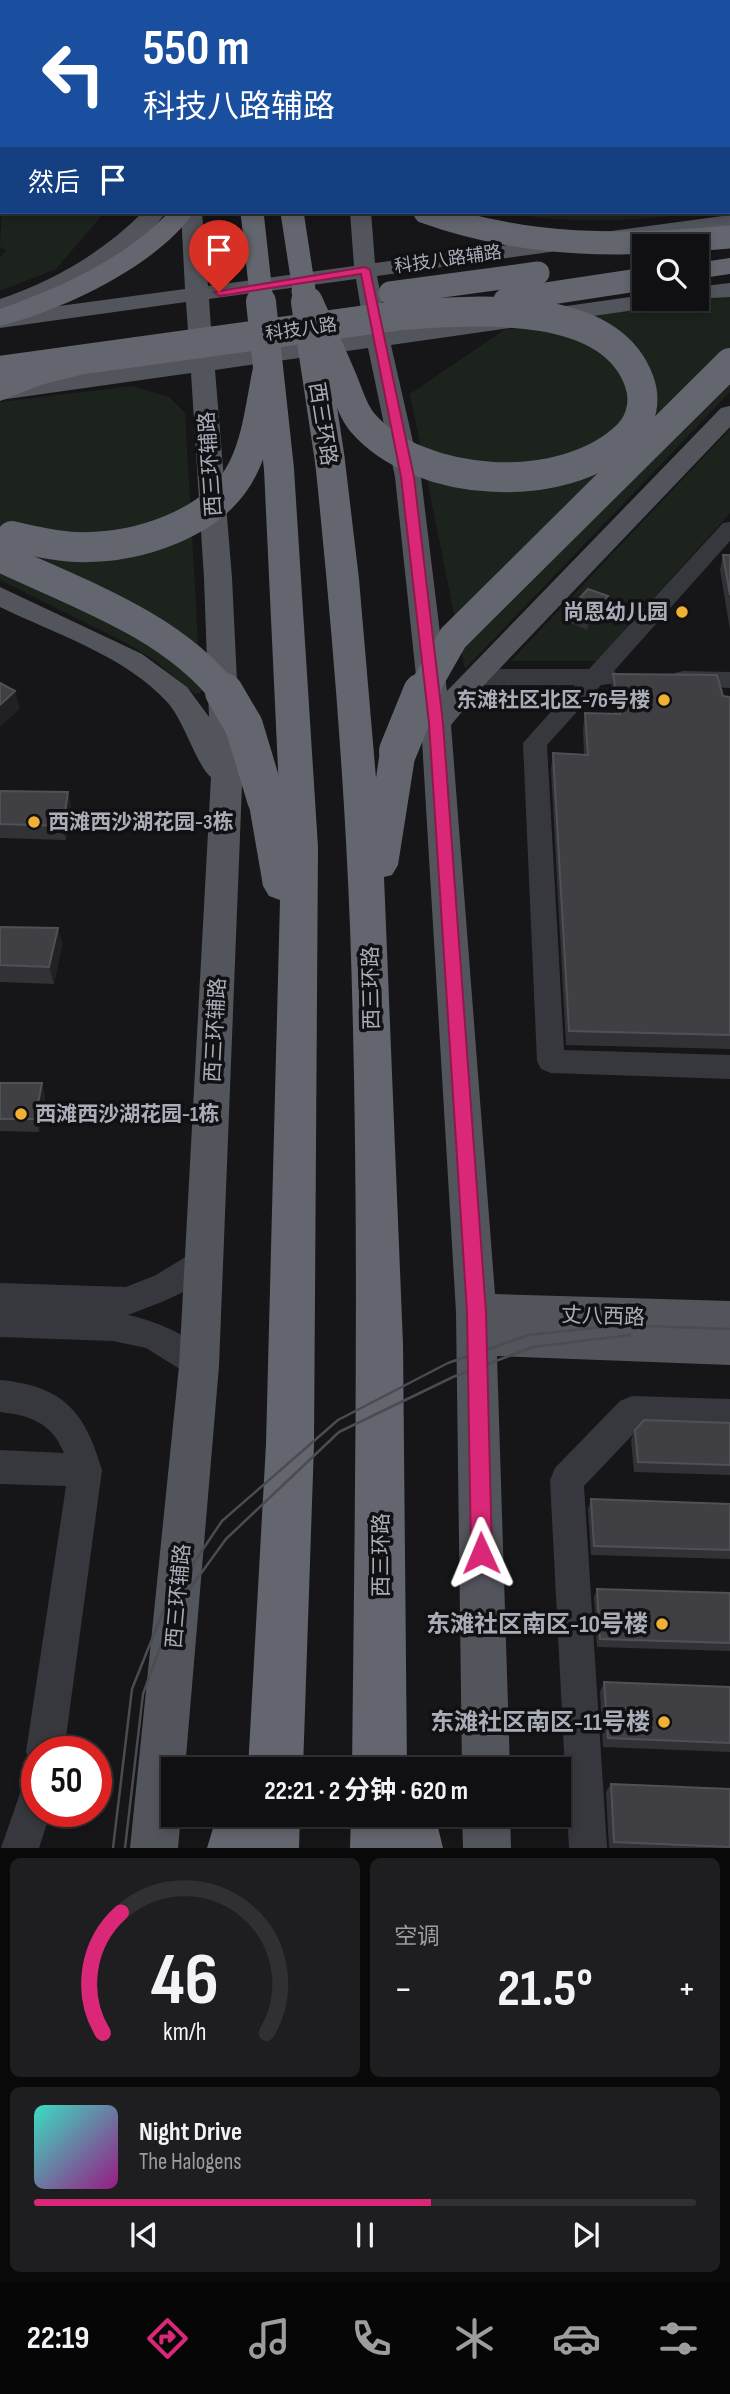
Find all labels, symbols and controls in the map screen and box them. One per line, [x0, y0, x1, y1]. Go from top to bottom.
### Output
text: 550 m [143, 20, 249, 79]
icon: left [28, 28, 119, 119]
text: 科技八路辅路 [143, 88, 335, 127]
icon: arrive [94, 161, 132, 199]
text: 然后 [28, 168, 80, 199]
pin [189, 220, 249, 292]
icon: arrive [200, 231, 238, 269]
map controls [632, 234, 709, 311]
button: search [632, 234, 709, 311]
street label: 科技八路辅路 [393, 242, 503, 277]
street label: 科技八路 [264, 314, 338, 345]
street label: 西三环路 [304, 381, 341, 468]
street label: 西三环辅路 [194, 411, 227, 517]
place label: 尚恩幼儿园 [563, 600, 668, 625]
marker: 尚恩幼儿园 [674, 604, 690, 620]
place label: 东滩社区北区-76号楼 [456, 688, 650, 713]
marker: 东滩社区北区-76号楼 [656, 692, 672, 708]
place label: 西滩西沙湖花园-3栋 [48, 810, 233, 835]
marker: 西滩西沙湖花园-3栋 [26, 814, 42, 830]
street label: 西三环路 [358, 946, 385, 1030]
street label: 西三环辅路 [200, 977, 231, 1083]
place label: 西滩西沙湖花园-1栋 [35, 1102, 219, 1127]
marker: 西滩西沙湖花园-1栋 [13, 1106, 29, 1122]
street label: 丈八西路 [561, 1303, 645, 1330]
street label: 西三环路 [369, 1513, 394, 1597]
position arrow [444, 1516, 518, 1590]
street label: 西三环辅路 [161, 1543, 196, 1649]
place label: 东滩社区南区-10号楼 [426, 1610, 648, 1639]
marker: 东滩社区南区-10号楼 [654, 1616, 670, 1632]
place label: 东滩社区南区-11号楼 [430, 1708, 650, 1737]
marker: 东滩社区南区-11号楼 [656, 1714, 672, 1730]
speed limit sign: 50 [21, 1736, 112, 1827]
text: 22:21 · 2 分钟 · 620 m [264, 1776, 468, 1807]
text: 空调 [394, 1923, 440, 1951]
text: 46 [151, 1938, 219, 2026]
text: 21.5° [497, 1958, 593, 2021]
text: − [394, 1967, 413, 2012]
text: + [677, 1967, 696, 2012]
text: km/h [163, 2017, 207, 2048]
text: Night Drive [139, 2117, 242, 2148]
text: The Halogens [139, 2148, 242, 2176]
icon: previous [125, 2216, 163, 2254]
icon: pause [346, 2216, 384, 2254]
icon: next [567, 2216, 605, 2254]
icon: directions [143, 2314, 192, 2363]
icon: music [245, 2314, 294, 2363]
icon: phone [347, 2314, 396, 2363]
icon: climate [450, 2314, 499, 2363]
icon: car [552, 2314, 601, 2363]
icon: filters [654, 2314, 703, 2363]
text: 22:19 [27, 2319, 90, 2358]

